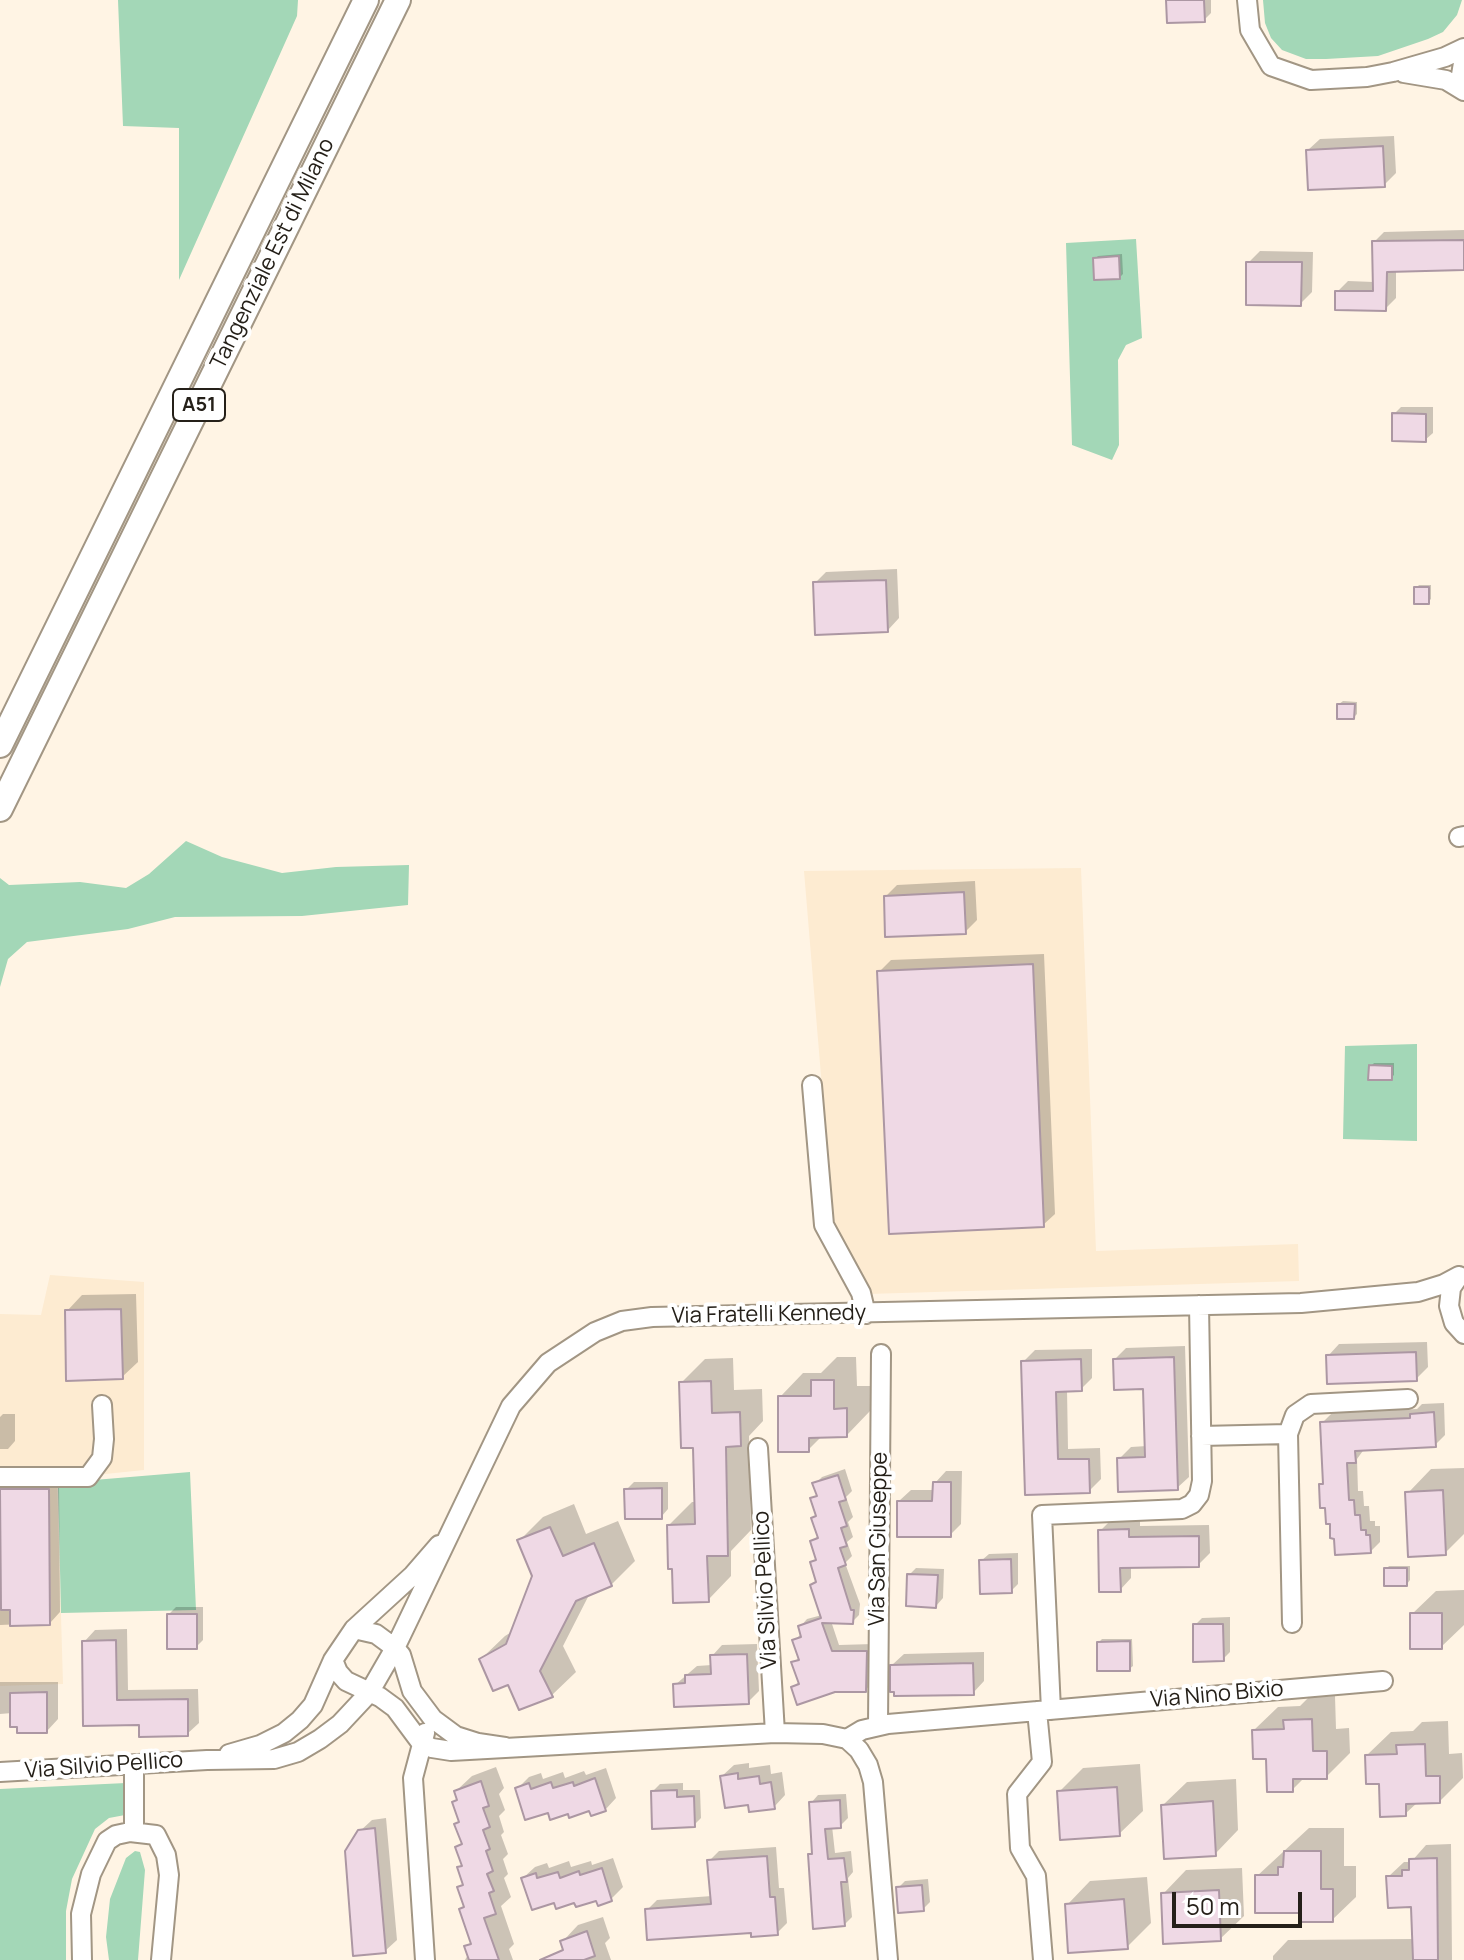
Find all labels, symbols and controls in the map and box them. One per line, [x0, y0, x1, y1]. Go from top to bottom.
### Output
street label: Tangenziale Est di Milano [206, 134, 340, 374]
road number: A51 [173, 389, 225, 421]
street label: Via Fratelli Kennedy [671, 1300, 867, 1330]
street label: Via San Giuseppe [864, 1452, 894, 1626]
street label: Via Silvio Pellico [749, 1510, 783, 1670]
street label: Via Nino Bixio [1149, 1676, 1285, 1714]
street label: Via Silvio Pellico [24, 1747, 184, 1785]
scale bar [1176, 1876, 1306, 1926]
text: 50 m [1186, 1889, 1240, 1922]

